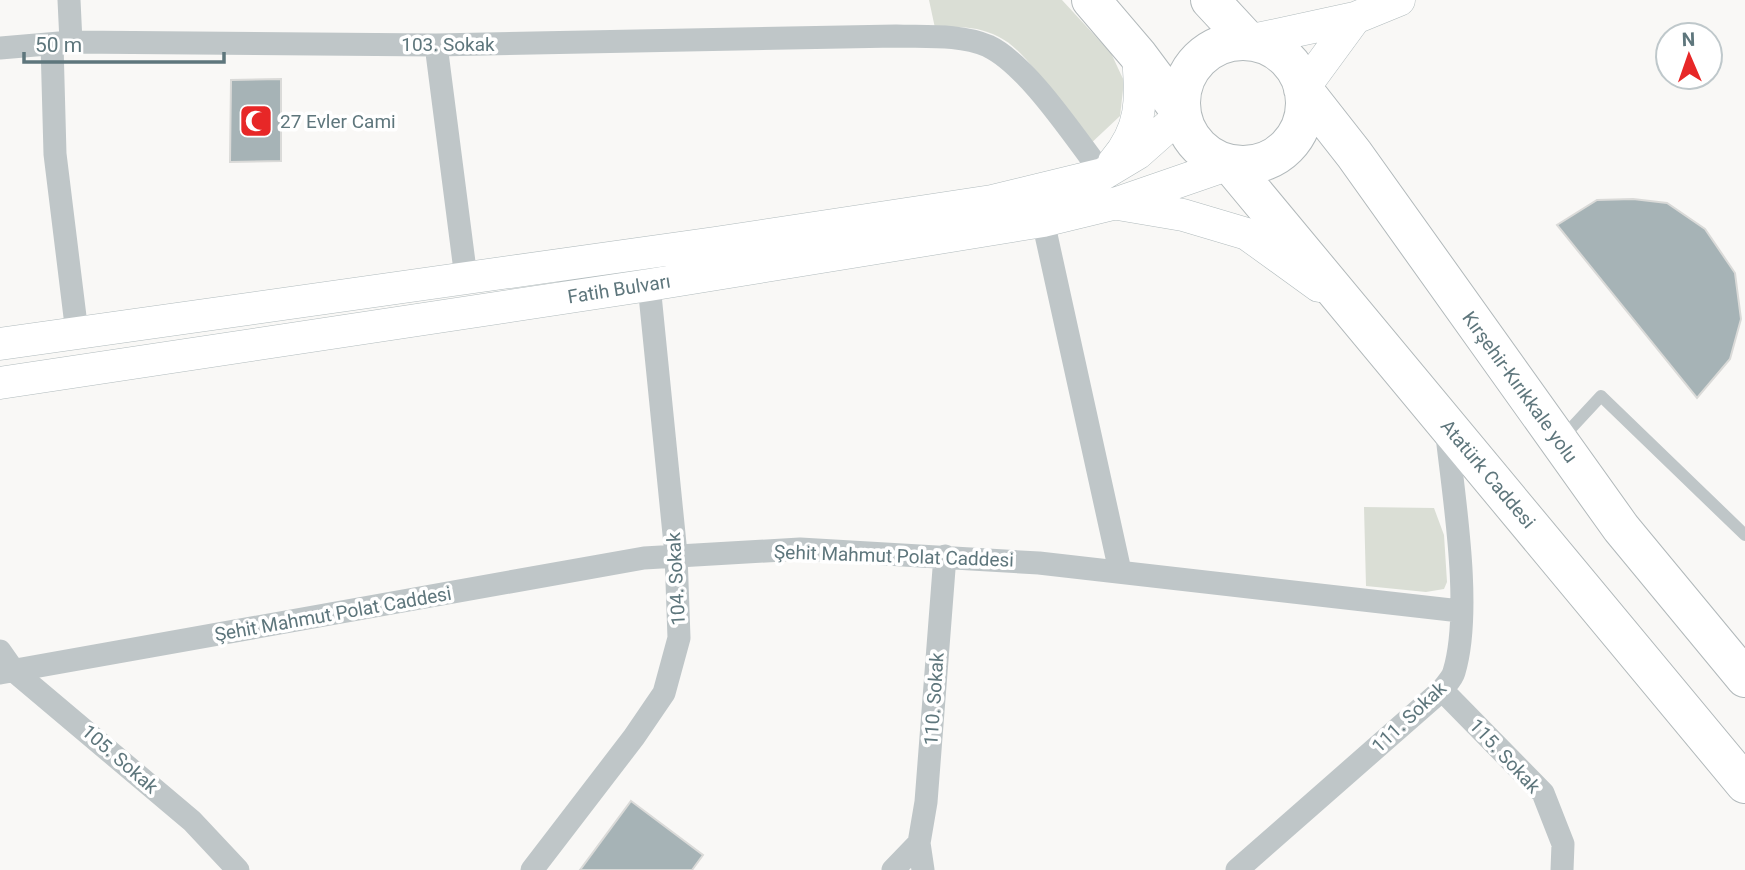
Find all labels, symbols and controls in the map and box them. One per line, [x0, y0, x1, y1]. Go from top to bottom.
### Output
scale bar [24, 21, 224, 65]
north arrow [1654, 21, 1724, 91]
text: N [1681, 28, 1696, 51]
text: 50 m [35, 33, 82, 57]
street label: 103. Sokak [401, 33, 495, 56]
mosque icon: 27 Evler Cami [237, 102, 275, 140]
place label: 27 Evler Cami [280, 110, 396, 133]
street label: Fatih Bulvarı [566, 270, 672, 308]
street label: Kırşehir-Kırıkkale yolu [1457, 307, 1583, 467]
street label: Atatürk Caddesi [1436, 415, 1540, 533]
street label: 104. Sokak [662, 531, 690, 626]
street label: Şehit Mahmut Polat Caddesi [774, 540, 1014, 572]
street label: Şehit Mahmut Polat Caddesi [213, 582, 453, 646]
street label: 110. Sokak [919, 651, 949, 746]
street label: 111. Sokak [1367, 676, 1451, 757]
street label: 115. Sokak [1465, 714, 1546, 798]
street label: 105. Sokak [77, 720, 163, 799]

